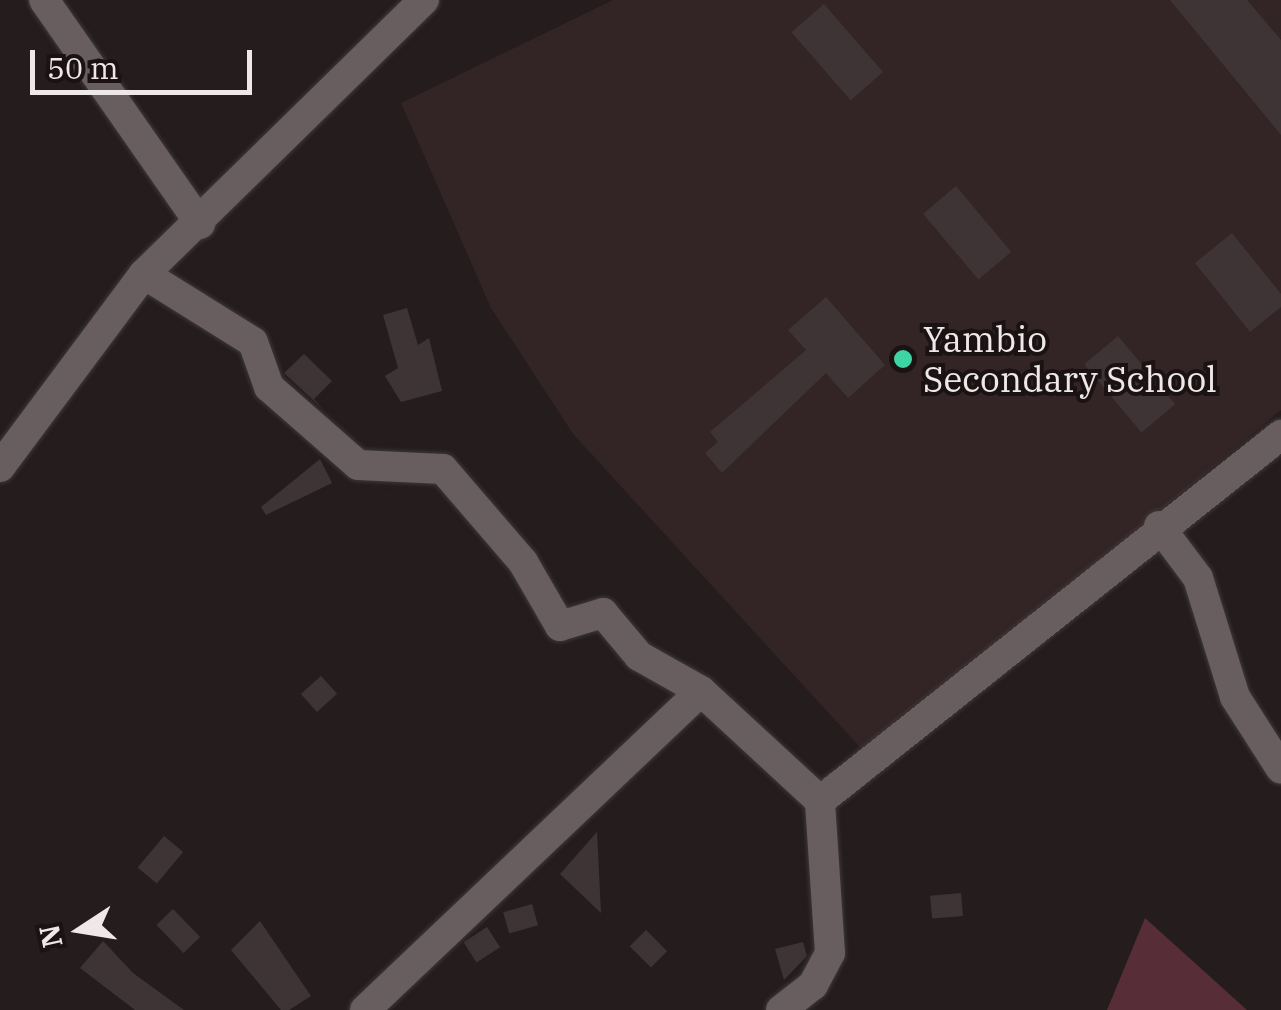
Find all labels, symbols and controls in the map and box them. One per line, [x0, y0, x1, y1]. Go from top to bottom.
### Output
scale bar [35, 30, 258, 92]
text: 50 m [47, 48, 119, 87]
place label: Yambio Secondary School [923, 318, 1217, 400]
marker: Yambio Secondary School [892, 348, 914, 370]
north arrow [30, 880, 130, 980]
text: N [30, 922, 71, 951]

